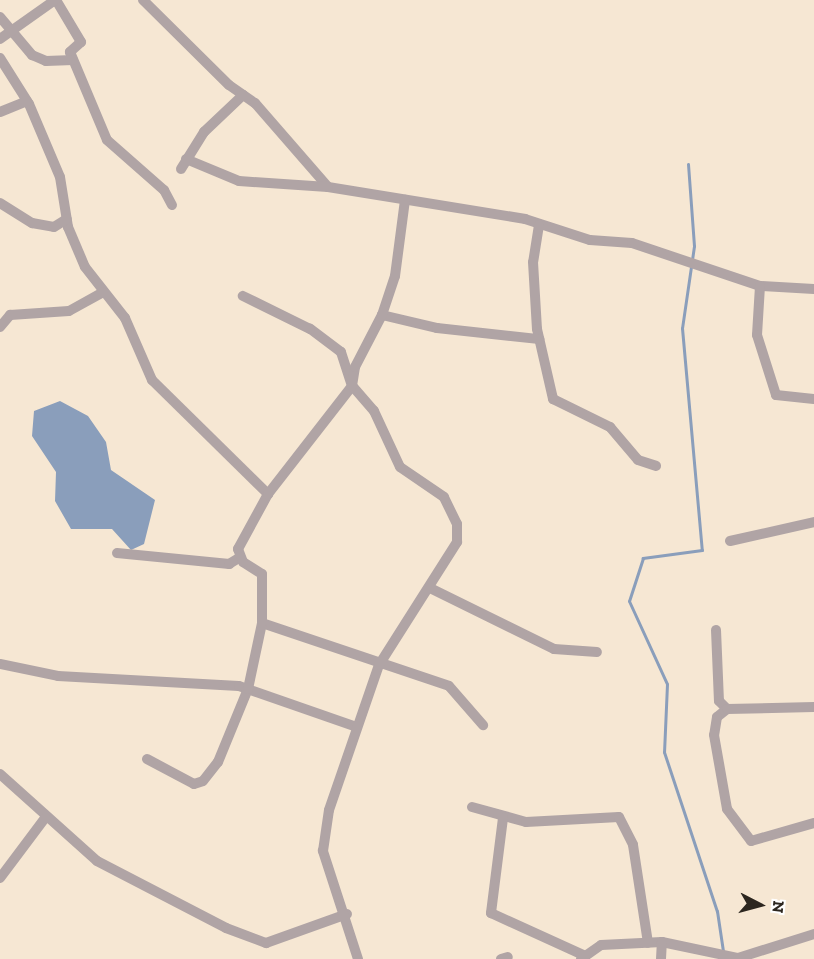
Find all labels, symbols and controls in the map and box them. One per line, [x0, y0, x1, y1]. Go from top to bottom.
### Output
north arrow [730, 875, 790, 935]
text: N [768, 900, 788, 914]

